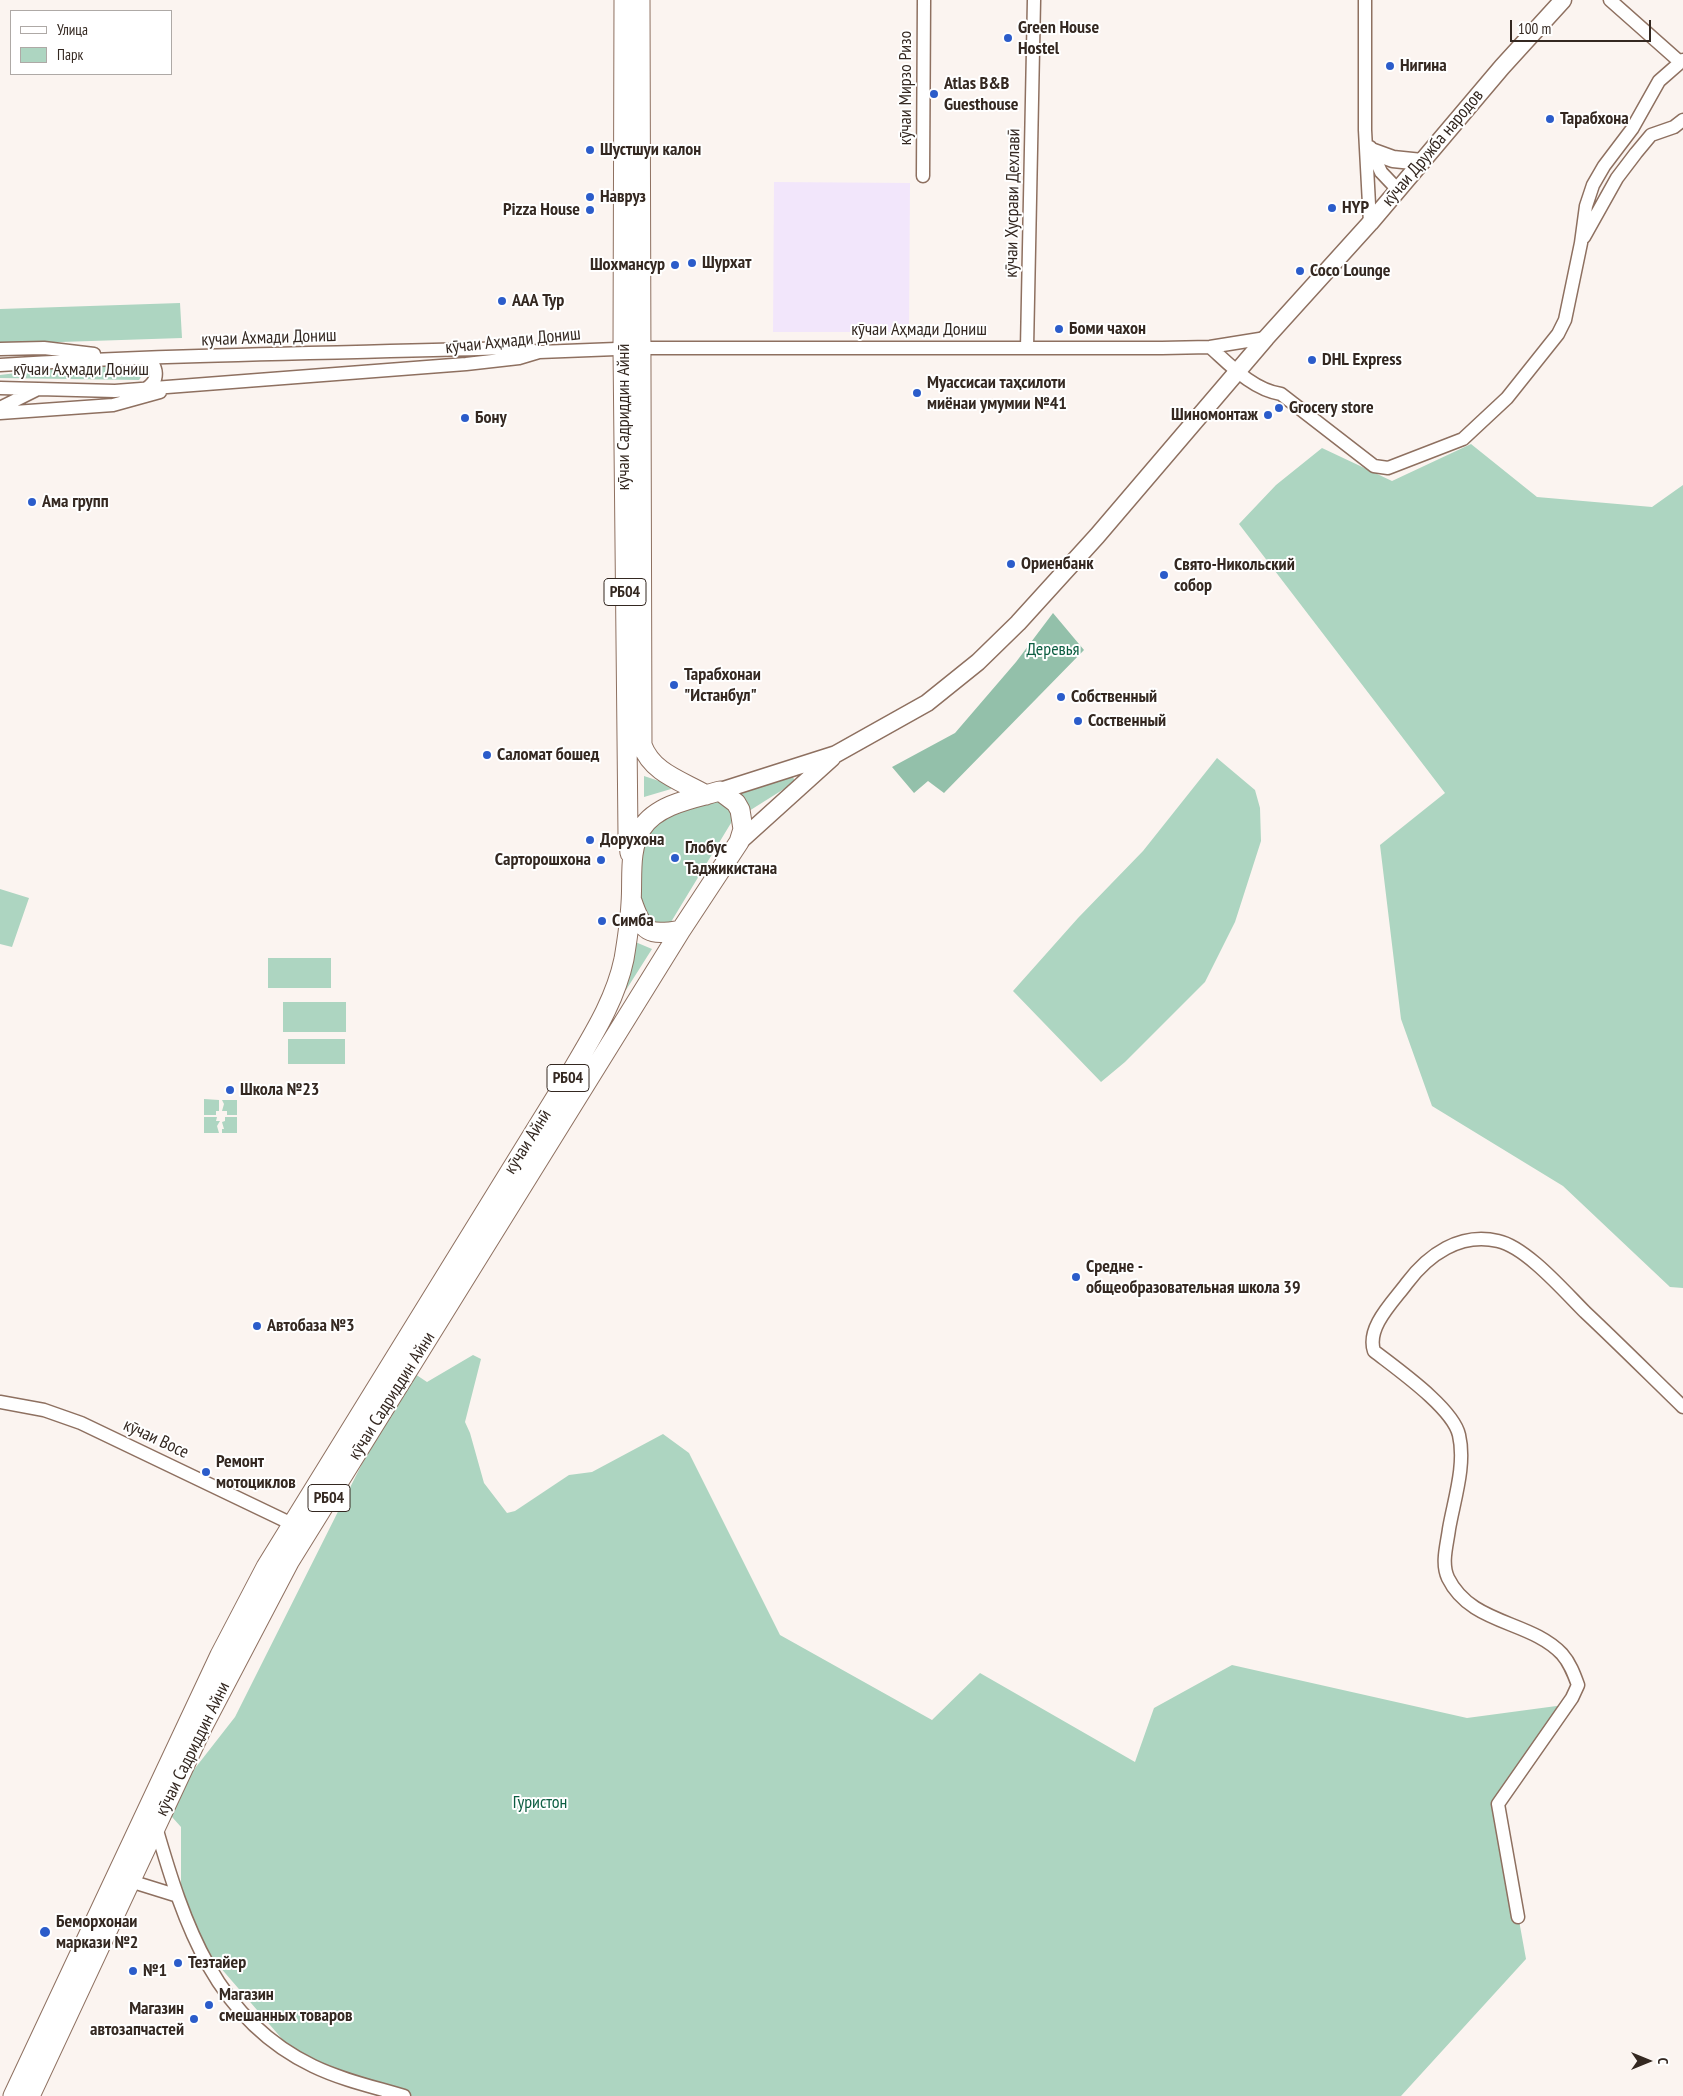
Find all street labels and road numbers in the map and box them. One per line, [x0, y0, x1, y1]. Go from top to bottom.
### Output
street label: кӯчаи Мирзо Ризо [895, 31, 917, 145]
street label: кӯчаи Дружба народов [1378, 85, 1488, 211]
street label: кӯчаи Хусрави Дехлавӣ [1001, 128, 1025, 278]
street label: кӯчаи Аҳмади Дониш [851, 319, 987, 341]
street label: кӯчаи Аҳмади Дониш [444, 323, 582, 359]
street label: кучаи Ахмади Дониш [201, 325, 337, 351]
street label: кӯчаи Садриддин Айнӣ [613, 344, 635, 490]
street label: кӯчаи Аҳмади Дониш [13, 359, 149, 381]
road number: РБ04 [604, 578, 646, 606]
road number: РБ04 [547, 1064, 589, 1092]
street label: кӯчаи Айнӣ [500, 1106, 556, 1178]
street label: кӯчаи Садриддин Айни [344, 1328, 440, 1464]
street label: кӯчаи Восе [120, 1415, 192, 1463]
road number: РБ04 [308, 1485, 350, 1512]
street label: кӯчаи Садриддин Айни [151, 1678, 235, 1820]

